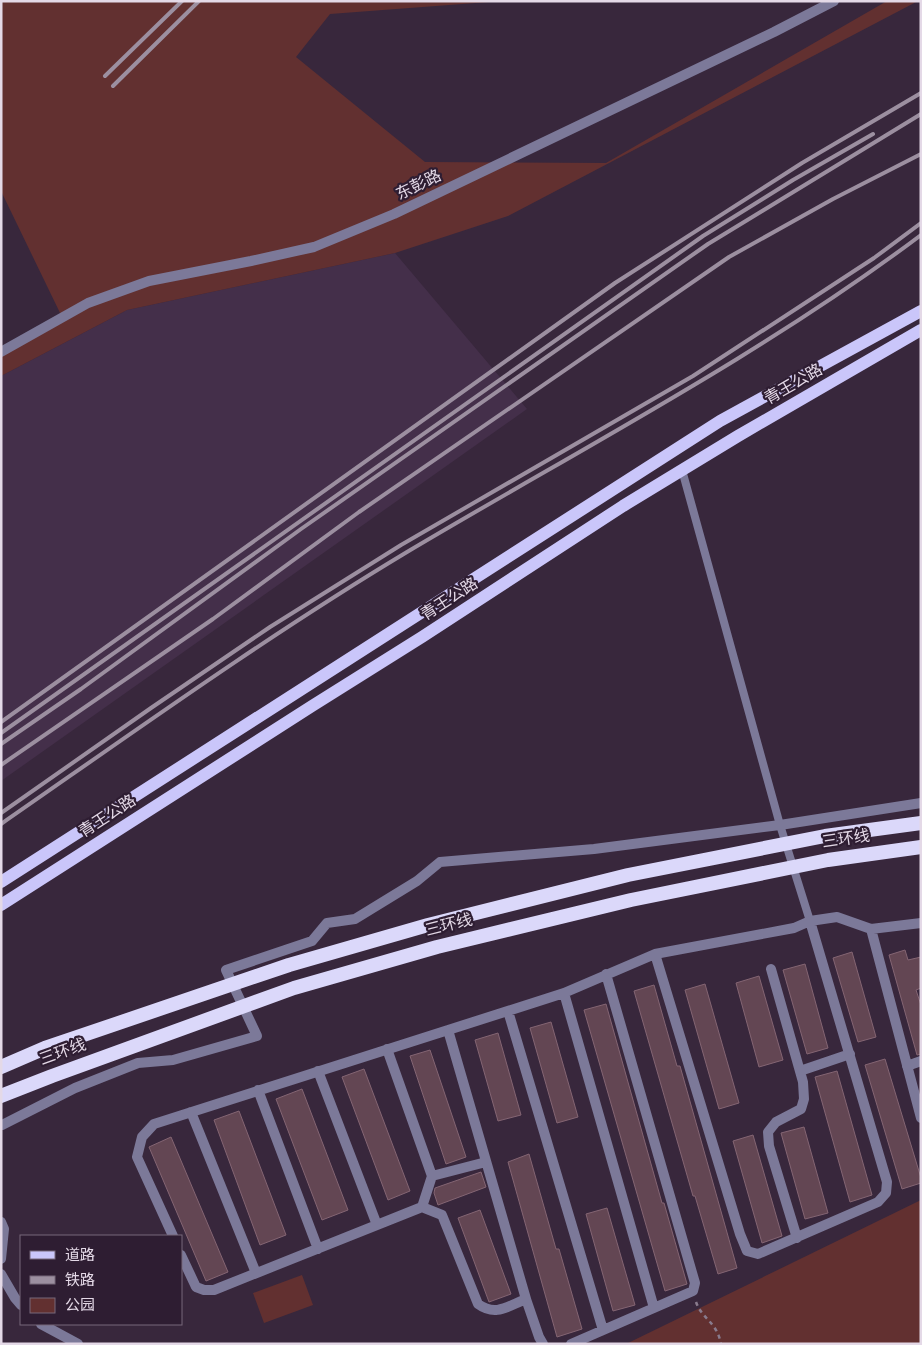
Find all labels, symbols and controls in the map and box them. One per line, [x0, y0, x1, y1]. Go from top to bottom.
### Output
street label: 东彭路 [393, 166, 445, 206]
street label: 青王公路 [761, 360, 827, 410]
street label: 青王公路 [418, 574, 482, 626]
street label: 青王公路 [76, 791, 140, 843]
street label: 三环线 [821, 827, 871, 853]
street label: 三环线 [423, 910, 475, 942]
street label: 三环线 [37, 1035, 89, 1071]
legend [20, 1235, 182, 1325]
text: 道路 [65, 1247, 95, 1266]
text: 铁路 [65, 1272, 95, 1291]
text: 公园 [65, 1297, 95, 1316]

